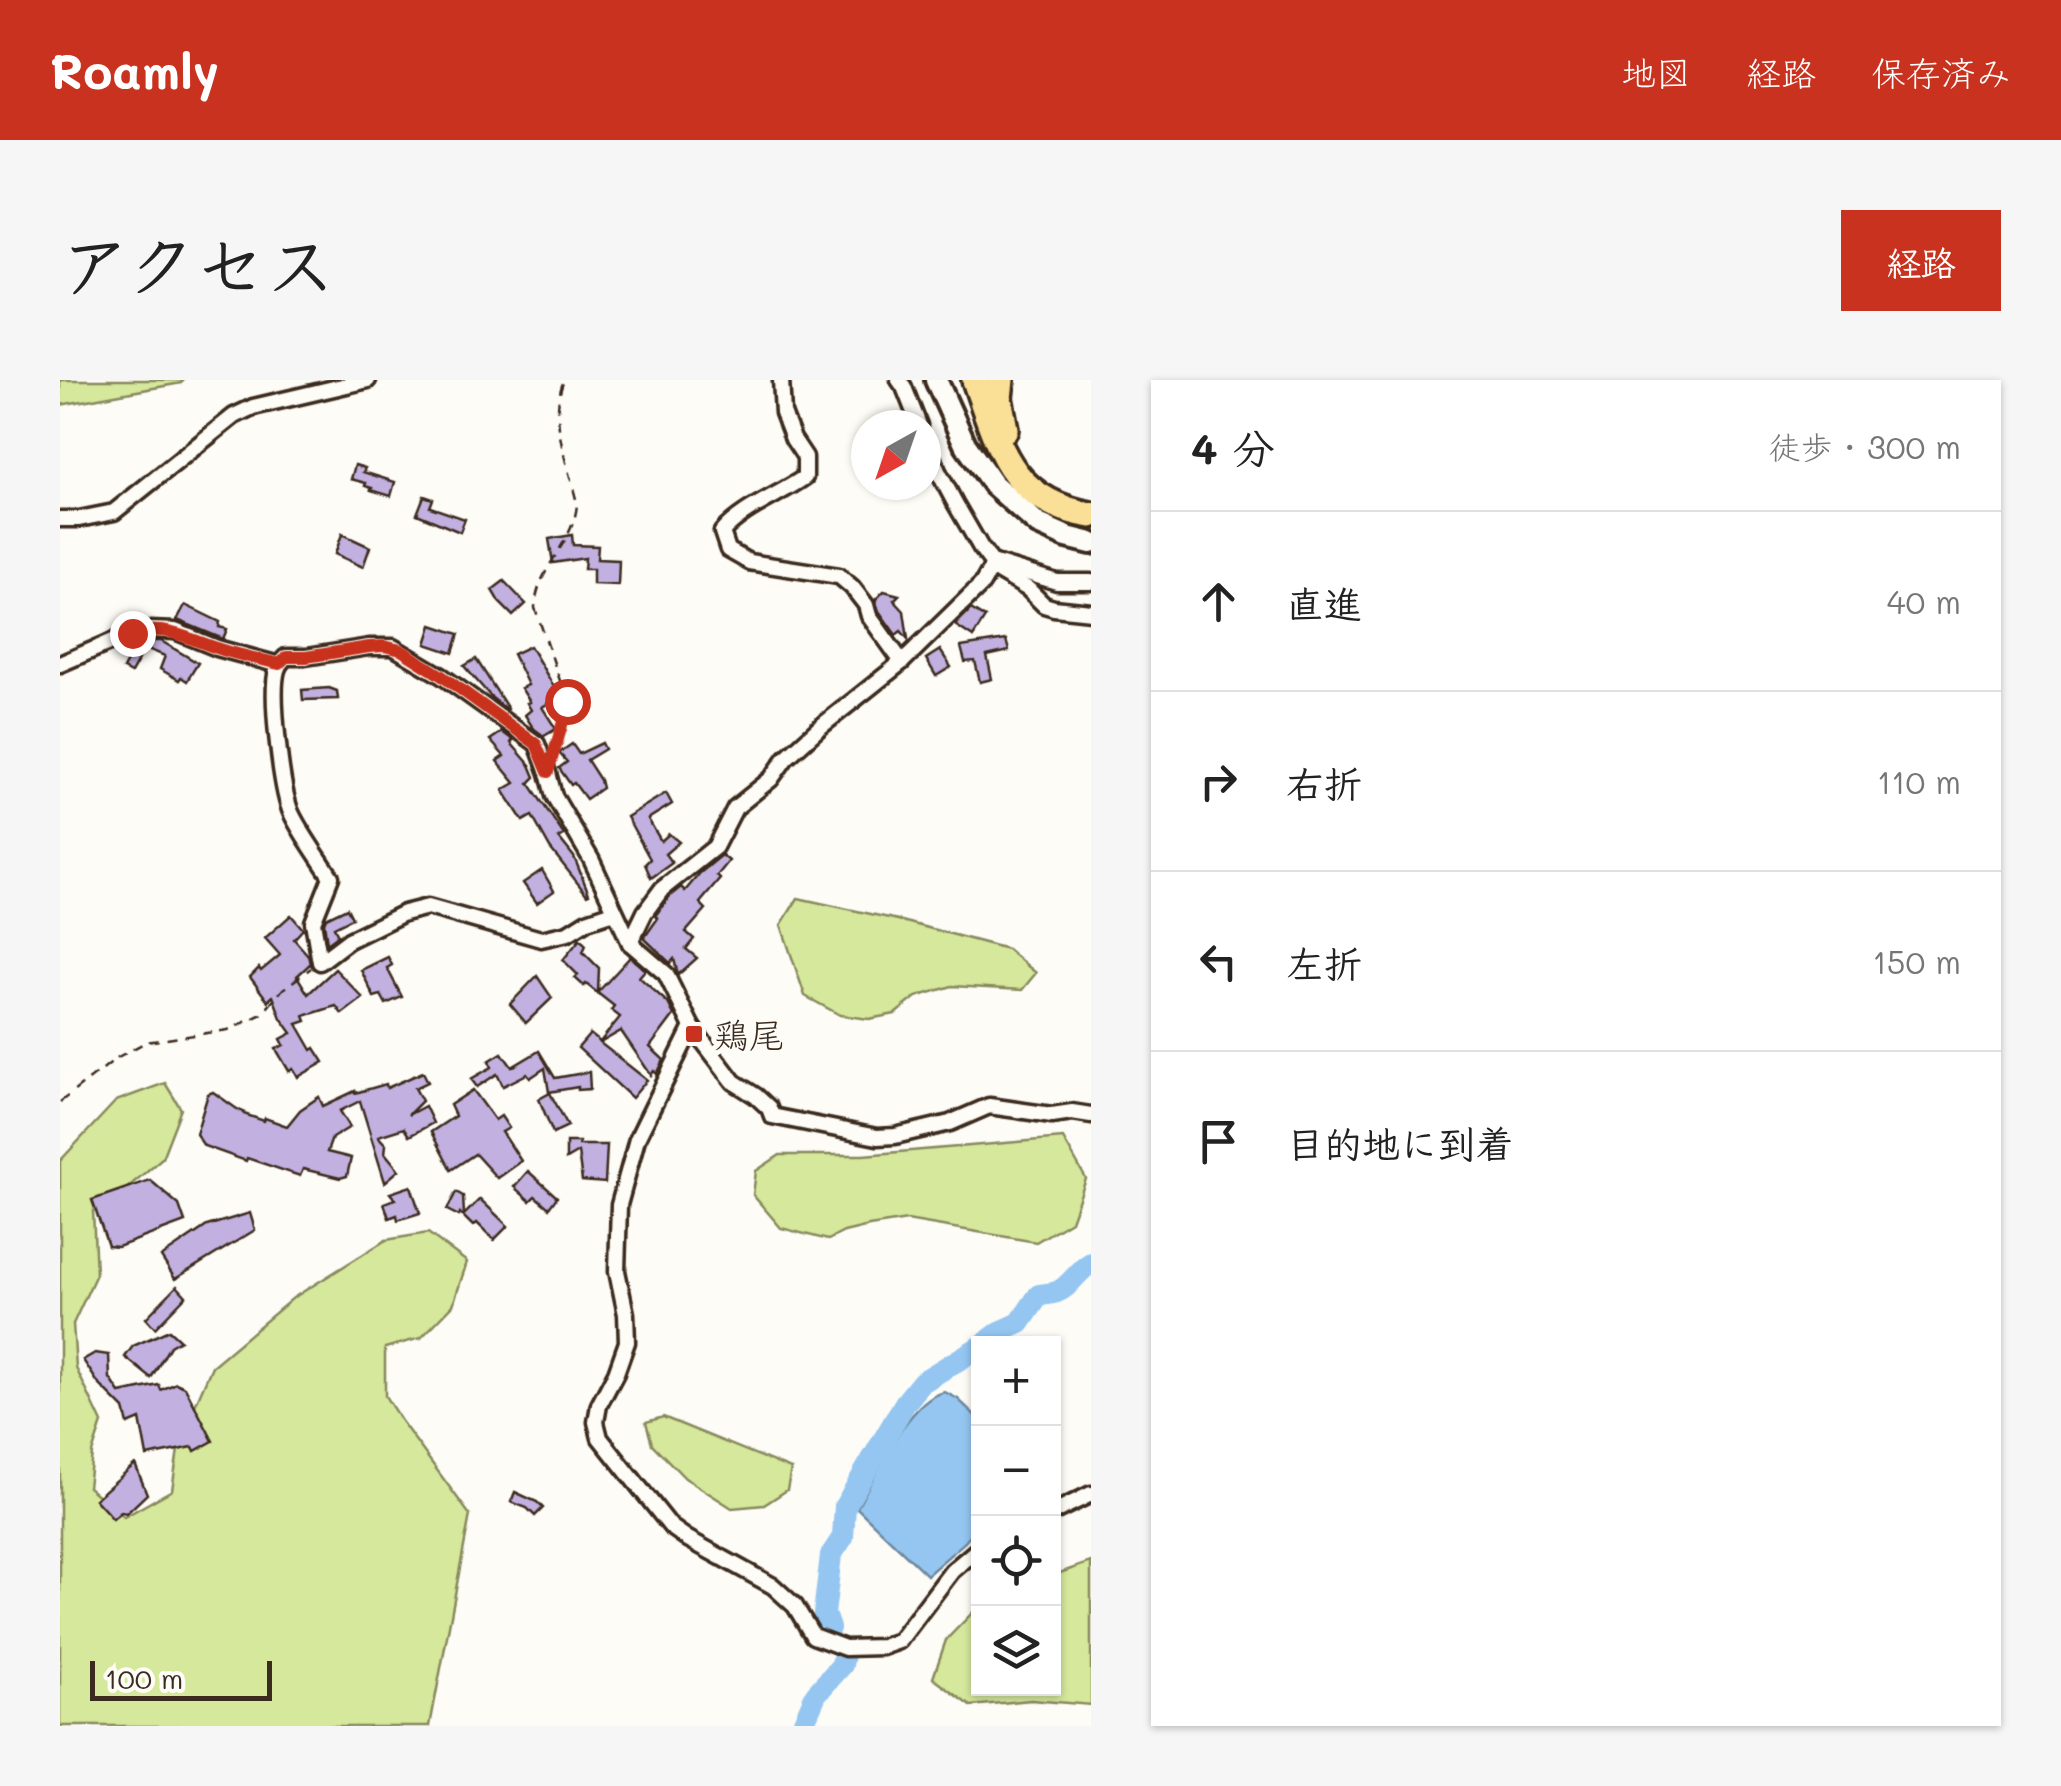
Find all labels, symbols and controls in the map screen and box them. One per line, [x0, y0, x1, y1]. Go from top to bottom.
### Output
text: Roamly [50, 39, 219, 101]
text: 地図 [1621, 49, 1691, 95]
text: 経路 [1746, 49, 1816, 95]
text: 保存済み [1871, 49, 2011, 95]
button: 経路 [1841, 210, 2001, 311]
text: アクセス [60, 217, 336, 309]
north arrow [851, 410, 941, 500]
text: 4 分 [1191, 420, 1275, 475]
text: 徒歩 · 300 m [1769, 425, 1961, 467]
icon: ahead [1191, 574, 1246, 629]
text: 直進 [1286, 578, 1362, 628]
text: 40 m [1887, 580, 1961, 622]
route end [110, 611, 156, 657]
route start [545, 679, 591, 725]
icon: right [1191, 754, 1246, 809]
text: 右折 [1286, 758, 1362, 808]
text: 110 m [1877, 760, 1961, 802]
icon: left [1191, 934, 1246, 989]
text: 左折 [1286, 938, 1362, 988]
text: 150 m [1873, 940, 1961, 982]
place label: 鶏尾 [714, 1011, 784, 1057]
marker: 鶏尾 [683, 1023, 705, 1045]
icon: arrive [1191, 1114, 1246, 1169]
text: 目的地に到着 [1286, 1118, 1514, 1168]
map controls [971, 1336, 1061, 1696]
button: + [971, 1336, 1061, 1426]
button: − [971, 1426, 1061, 1516]
button: locate [971, 1516, 1061, 1606]
button: layers [971, 1606, 1061, 1696]
scale bar [90, 1656, 272, 1700]
text: 100 m [105, 1660, 183, 1696]

